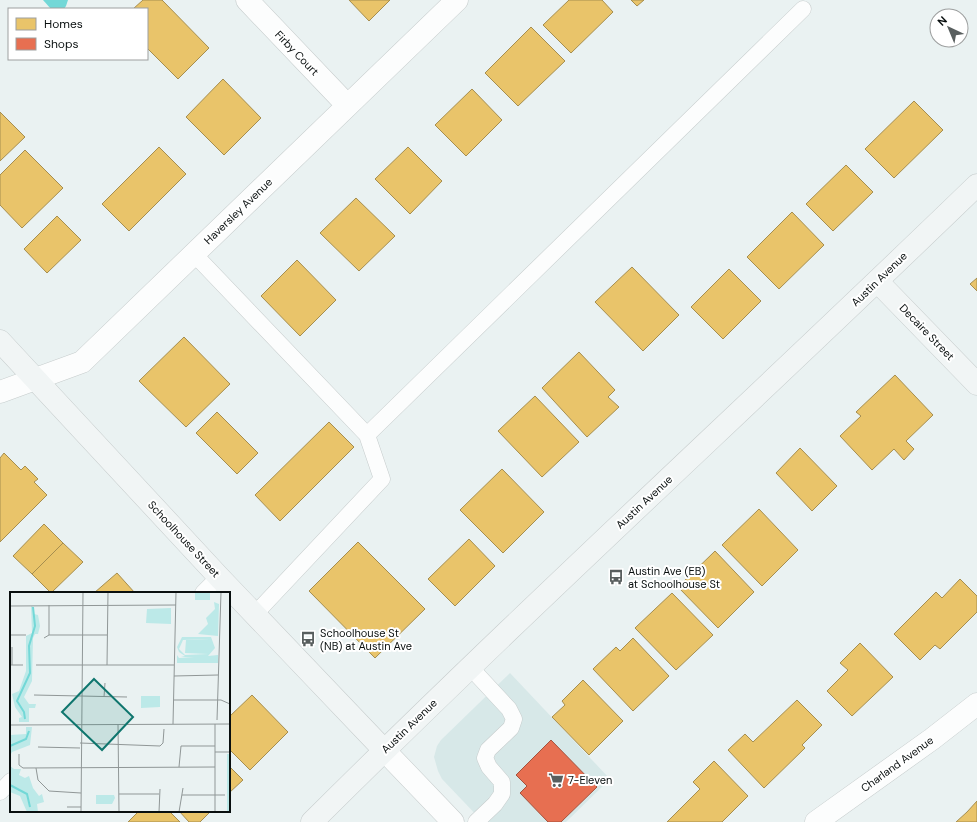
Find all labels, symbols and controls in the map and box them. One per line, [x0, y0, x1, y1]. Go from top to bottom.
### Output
legend [8, 8, 148, 60]
north arrow [929, 8, 969, 48]
text: N [934, 13, 950, 29]
text: Homes [44, 16, 83, 32]
street label: Firby Court [272, 28, 322, 78]
text: Shops [44, 36, 79, 52]
street label: Haversley Avenue [201, 175, 275, 247]
street label: Austin Avenue [848, 249, 910, 309]
street label: Decaire Street [897, 301, 957, 363]
street label: Austin Avenue [613, 472, 675, 532]
street label: Schoolhouse Street [145, 498, 223, 580]
place label: Austin Ave (EB) at Schoolhouse St [628, 564, 720, 591]
bus stop icon: Austin Ave (EB) at Schoolhouse St [607, 568, 625, 586]
inset map [10, 592, 230, 812]
place label: Schoolhouse St (NB) at Austin Ave [320, 626, 412, 653]
bus stop icon: Schoolhouse St (NB) at Austin Ave [299, 630, 317, 648]
street label: Austin Avenue [378, 696, 440, 756]
street label: Charland Avenue [858, 733, 936, 795]
supermarket icon: 7-Eleven [547, 771, 565, 789]
place label: 7-Eleven [568, 773, 612, 787]

